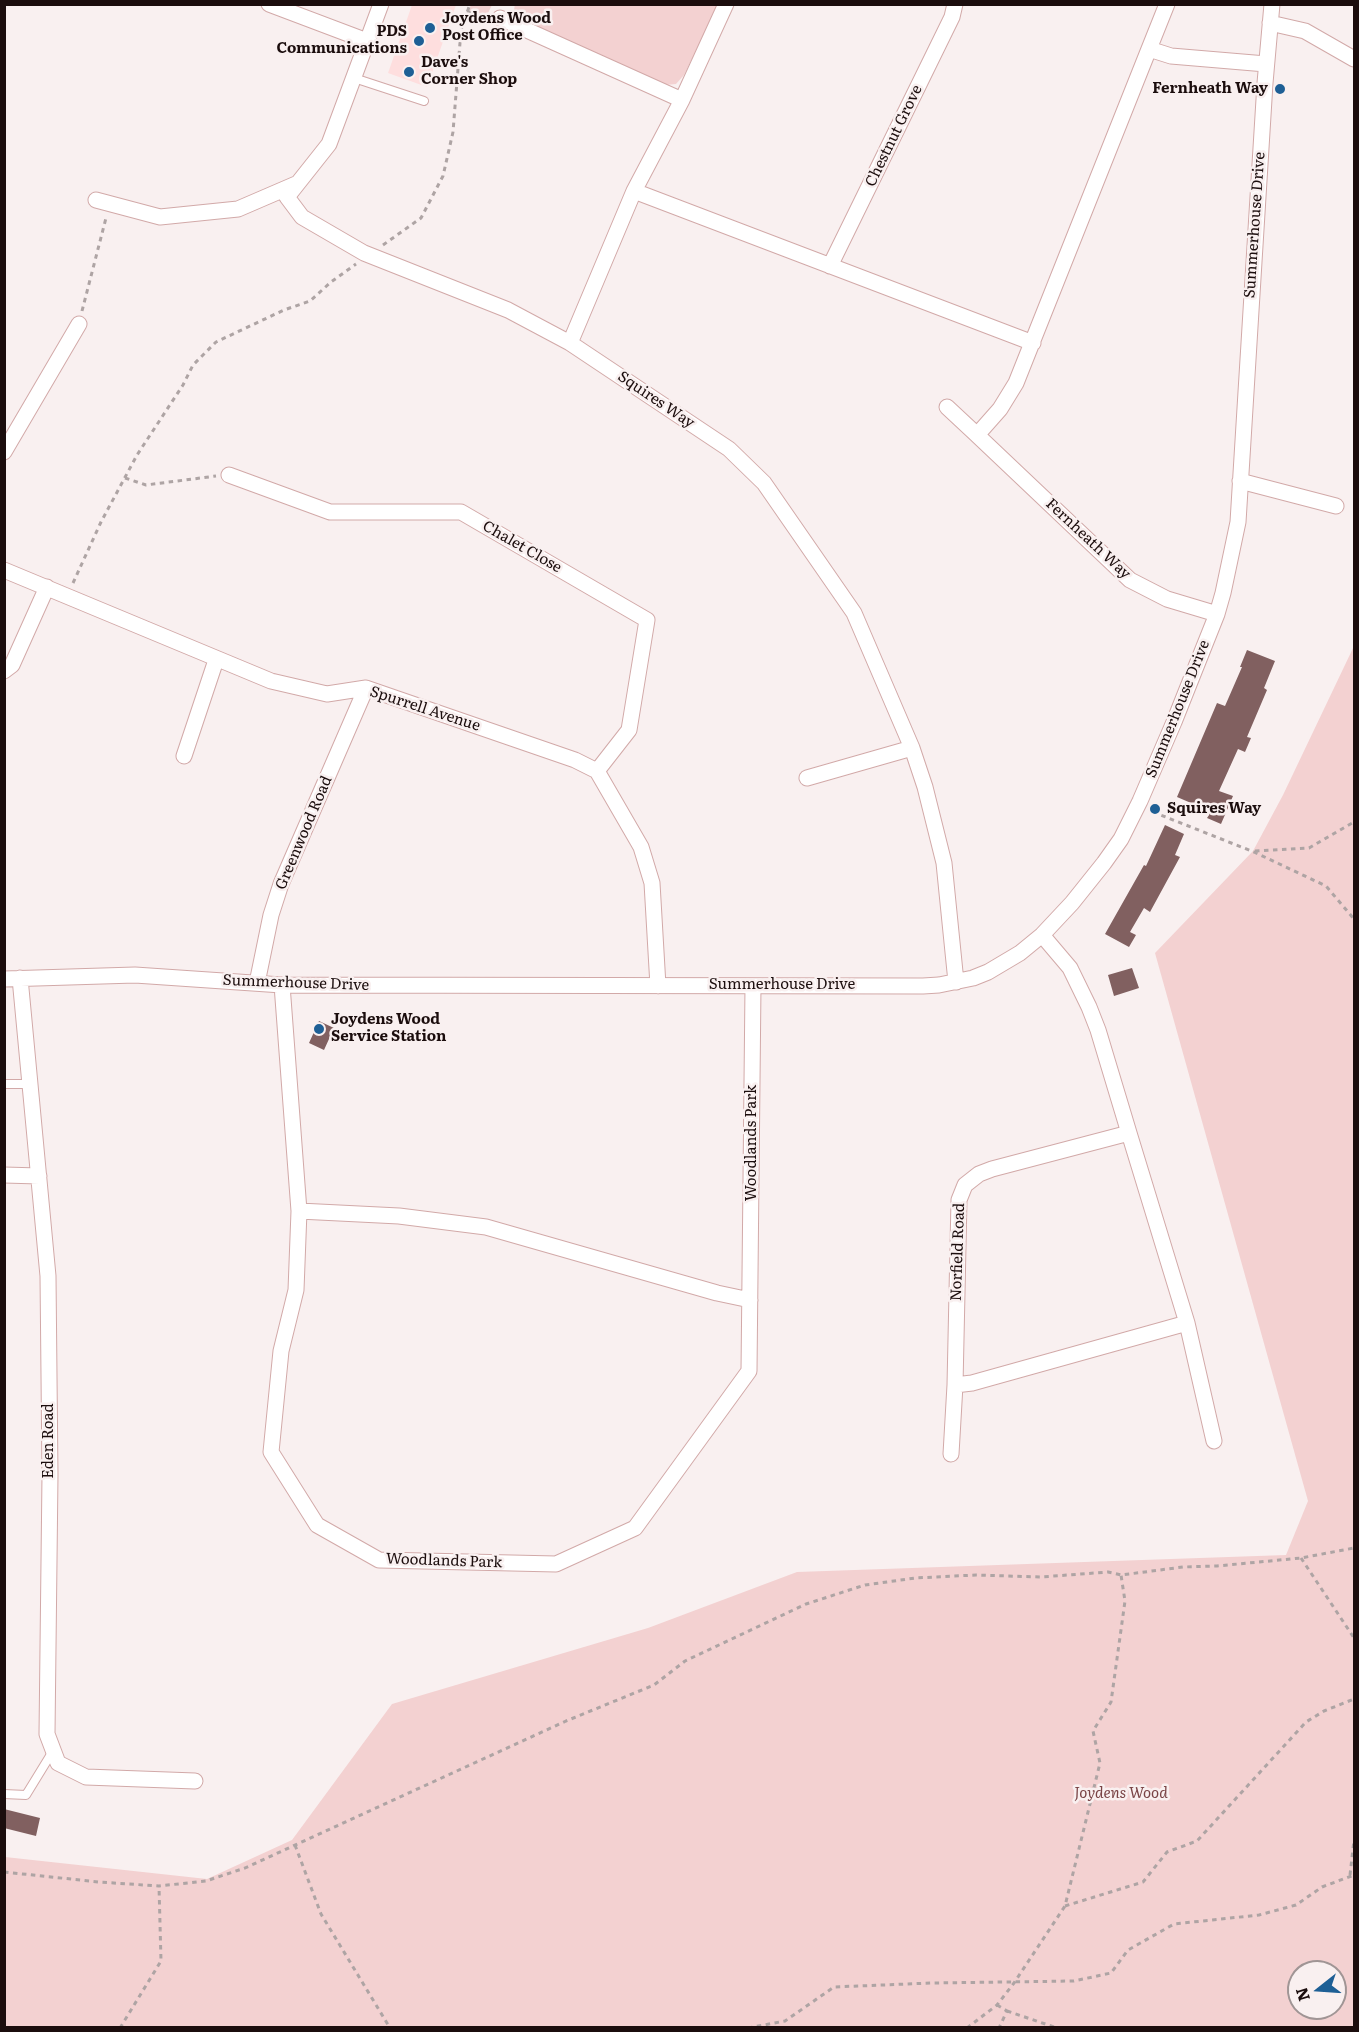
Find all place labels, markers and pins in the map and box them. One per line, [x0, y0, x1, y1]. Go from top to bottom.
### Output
place label: Joydens Wood Post Office [442, 10, 551, 45]
marker: Joydens Wood Post Office [423, 21, 437, 35]
place label: PDS Communications [276, 23, 407, 58]
marker: PDS Communications [412, 34, 426, 48]
place label: Dave's Corner Shop [421, 54, 517, 89]
marker: Dave's Corner Shop [402, 65, 416, 79]
place label: Fernheath Way [1152, 80, 1268, 98]
marker: Fernheath Way [1273, 82, 1287, 96]
place label: Squires Way [1167, 800, 1261, 818]
marker: Squires Way [1148, 802, 1162, 816]
place label: Joydens Wood Service Station [331, 1011, 446, 1046]
marker: Joydens Wood Service Station [312, 1022, 326, 1036]

